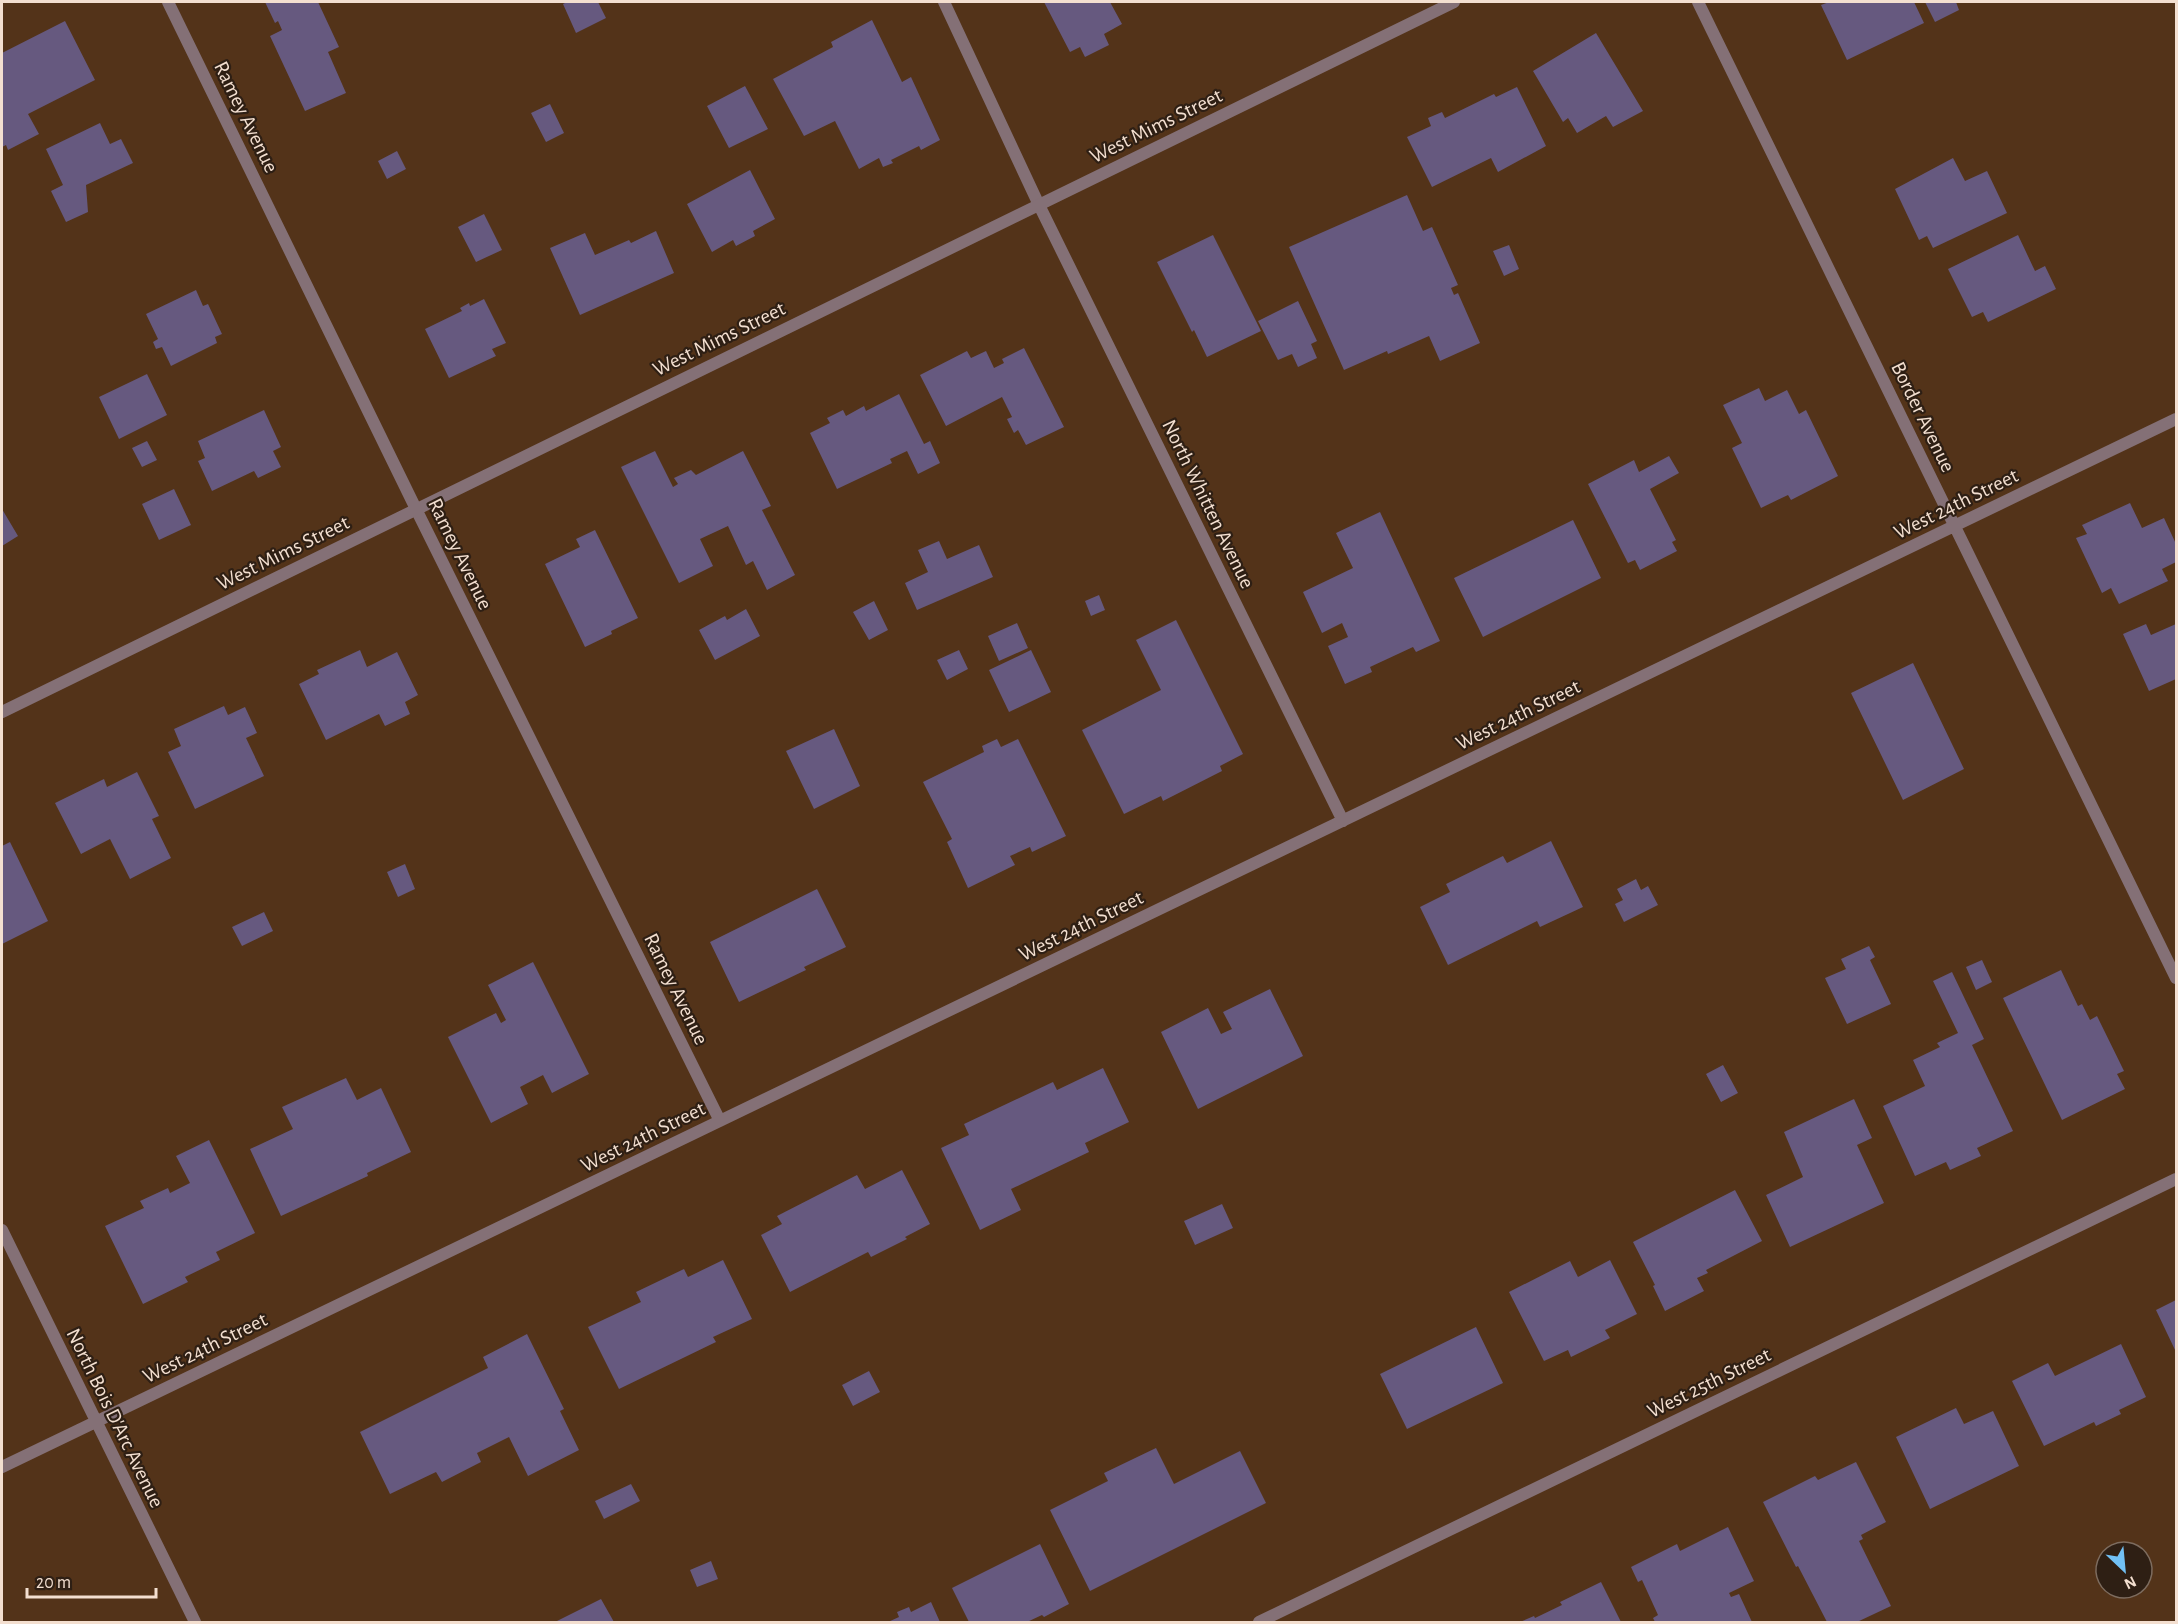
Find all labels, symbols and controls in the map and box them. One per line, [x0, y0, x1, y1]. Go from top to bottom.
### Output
street label: Ramey Avenue [210, 58, 282, 176]
street label: West Mims Street [1086, 85, 1226, 167]
street label: West Mims Street [649, 298, 789, 380]
street label: Border Avenue [1887, 358, 1959, 476]
street label: North Whitten Avenue [1158, 416, 1258, 592]
street label: West 24th Street [1890, 465, 2022, 543]
street label: Ramey Avenue [424, 495, 496, 613]
street label: West Mims Street [213, 512, 353, 594]
street label: West 24th Street [1452, 676, 1584, 754]
street label: West 24th Street [1015, 887, 1147, 965]
street label: Ramey Avenue [640, 930, 712, 1048]
street label: West 24th Street [577, 1098, 709, 1176]
street label: West 24th Street [139, 1309, 271, 1387]
street label: North Bois D'Arc Avenue [62, 1325, 168, 1511]
street label: West 25th Street [1644, 1344, 1774, 1422]
north arrow [2094, 1540, 2154, 1600]
scale bar [27, 1561, 156, 1599]
text: N [2122, 1573, 2139, 1592]
text: 20 m [36, 1574, 71, 1592]

